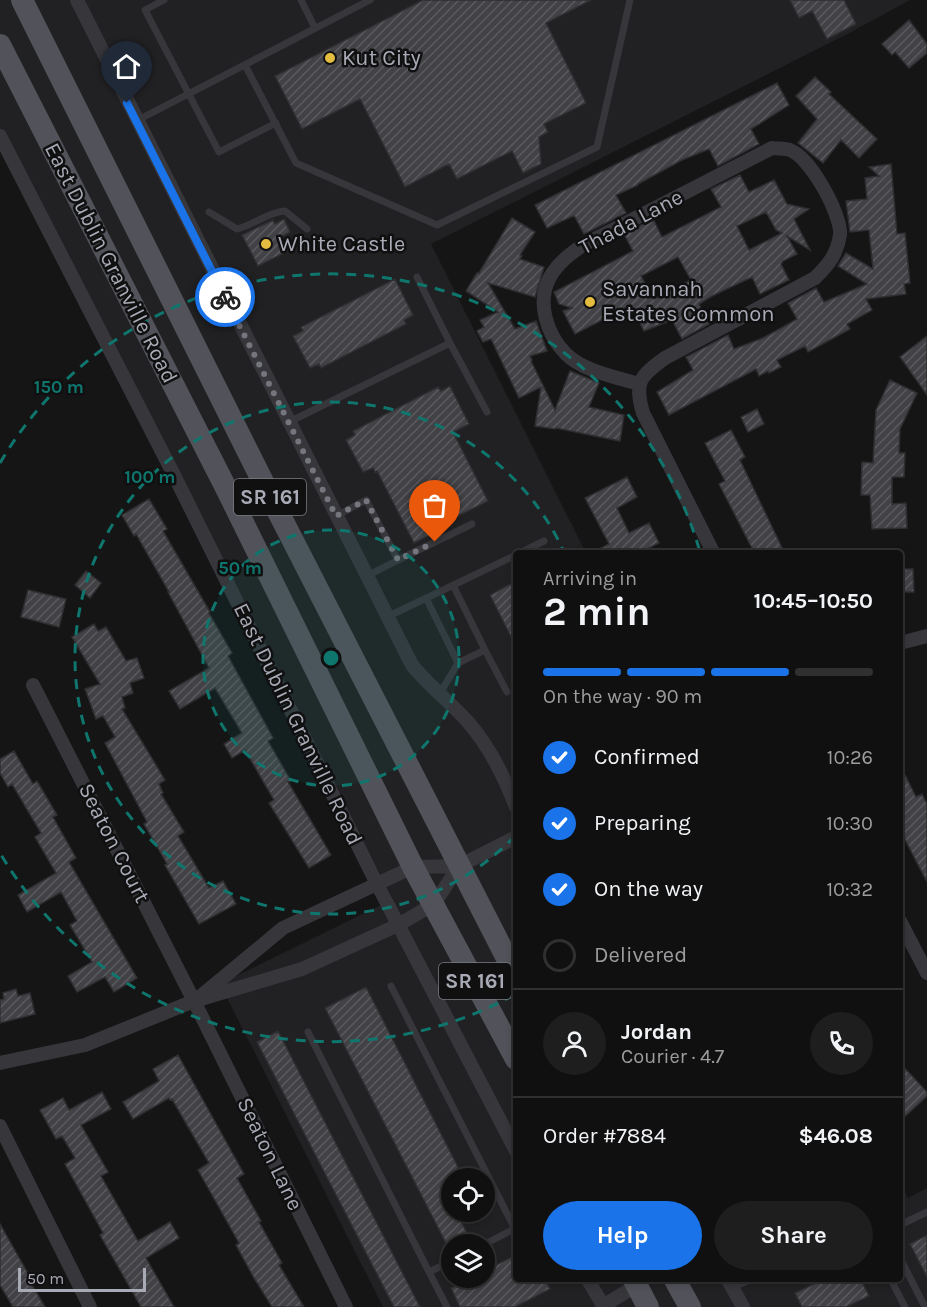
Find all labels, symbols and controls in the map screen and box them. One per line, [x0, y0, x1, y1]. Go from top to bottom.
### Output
pin [101, 41, 152, 103]
place label: Kut City [342, 45, 421, 71]
icon: home [110, 50, 143, 83]
marker: Kut City [323, 51, 337, 65]
street label: East Dublin Granville Road [39, 138, 183, 388]
street label: Thada Lane [575, 184, 687, 260]
place label: White Castle [278, 231, 405, 257]
marker: White Castle [259, 237, 273, 251]
courier [195, 267, 255, 327]
place label: Savannah Estates Common [602, 276, 775, 327]
icon: bike [209, 281, 242, 314]
marker: Savannah Estates Common [583, 295, 597, 309]
text: 150 m [34, 376, 84, 398]
text: 100 m [125, 466, 175, 488]
road number: SR 161 [234, 479, 306, 515]
pin [409, 480, 460, 542]
icon: bag [418, 489, 451, 522]
text: 50 m [218, 557, 262, 579]
text: Arriving in [543, 567, 637, 590]
text: 10:45–10:50 [753, 588, 873, 614]
text: 2 min [543, 589, 651, 635]
street label: East Dublin Granville Road [228, 599, 368, 849]
centre of rings [321, 648, 341, 668]
text: On the way · 90 m [543, 685, 702, 708]
icon: check [543, 741, 576, 774]
text: Confirmed [594, 744, 700, 770]
text: 10:26 [827, 746, 873, 769]
street label: Seaton Court [73, 779, 155, 907]
icon: check [543, 807, 576, 840]
text: Preparing [594, 810, 691, 836]
text: 10:30 [826, 812, 873, 835]
icon: check [543, 873, 576, 906]
text: On the way [594, 876, 703, 902]
text: 10:32 [827, 878, 873, 901]
text: Delivered [594, 942, 687, 968]
road number: SR 161 [439, 963, 511, 999]
button: person [543, 1012, 606, 1075]
button: phone [810, 1012, 873, 1075]
text: Jordan [621, 1019, 692, 1045]
text: Courier · 4.7 [621, 1045, 724, 1068]
street label: Seaton Lane [231, 1093, 309, 1215]
text: Order #7884 [543, 1123, 666, 1149]
text: $46.08 [799, 1123, 873, 1149]
map controls [441, 1168, 495, 1288]
button: locate [441, 1168, 495, 1222]
button: Help [543, 1201, 702, 1270]
button: Share [714, 1201, 873, 1270]
button: layers [441, 1234, 495, 1288]
scale bar [18, 1265, 146, 1292]
text: 50 m [27, 1269, 64, 1288]

